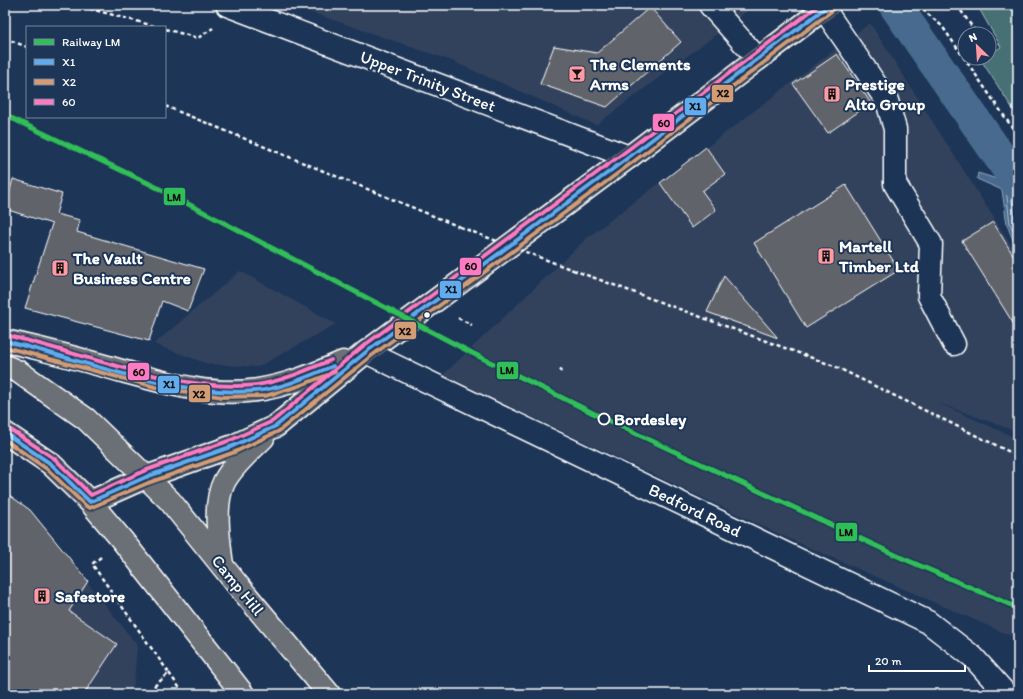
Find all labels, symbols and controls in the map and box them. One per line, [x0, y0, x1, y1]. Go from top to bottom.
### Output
legend [26, 26, 166, 118]
north arrow [957, 26, 997, 66]
text: N [967, 30, 979, 45]
text: Railway LM [62, 35, 121, 49]
street label: Upper Trinity Street [357, 46, 499, 116]
place label: The Clements Arms [589, 54, 691, 94]
text: X1 [62, 55, 76, 69]
bar icon: The Clements Arms [567, 64, 587, 84]
place label: Prestige Alto Group [844, 74, 925, 115]
text: X2 [62, 75, 77, 89]
line badge: X2 [711, 84, 734, 103]
building icon: Prestige Alto Group [822, 84, 842, 104]
text: X2 [717, 87, 730, 100]
text: 60 [62, 95, 76, 109]
line badge: X1 [684, 97, 707, 116]
text: X1 [689, 100, 702, 113]
line badge: 60 [652, 113, 675, 132]
text: 60 [658, 117, 671, 130]
line badge: LM [163, 187, 186, 206]
text: LM [167, 191, 181, 204]
place label: Martell Timber Ltd [838, 236, 920, 276]
building icon: Martell Timber Ltd [816, 246, 836, 266]
place label: The Vault Business Centre [72, 248, 191, 288]
line badge: 60 [459, 257, 482, 276]
building icon: The Vault Business Centre [50, 258, 70, 278]
text: 60 [465, 260, 478, 273]
line badge: X1 [439, 280, 462, 299]
text: X1 [445, 283, 458, 296]
unlabelled marker [422, 310, 432, 320]
line badge: X2 [394, 321, 417, 340]
text: X2 [399, 325, 412, 338]
line badge: LM [496, 361, 519, 380]
line badge: 60 [127, 362, 150, 381]
text: LM [500, 364, 514, 377]
text: 60 [133, 366, 146, 379]
line badge: X1 [157, 375, 180, 394]
text: X1 [163, 378, 176, 391]
line badge: X2 [188, 384, 211, 403]
text: X2 [193, 388, 206, 401]
place label: Bordesley [614, 409, 687, 430]
marker: Bordesley [597, 412, 611, 426]
street label: Bedford Road [646, 479, 744, 541]
line badge: LM [835, 522, 858, 542]
text: LM [839, 526, 853, 539]
street label: Camp Hill [208, 551, 269, 619]
building icon: Safestore [32, 586, 52, 606]
place label: Safestore [55, 586, 125, 606]
scale bar [869, 647, 965, 673]
text: 20 m [875, 654, 902, 668]

